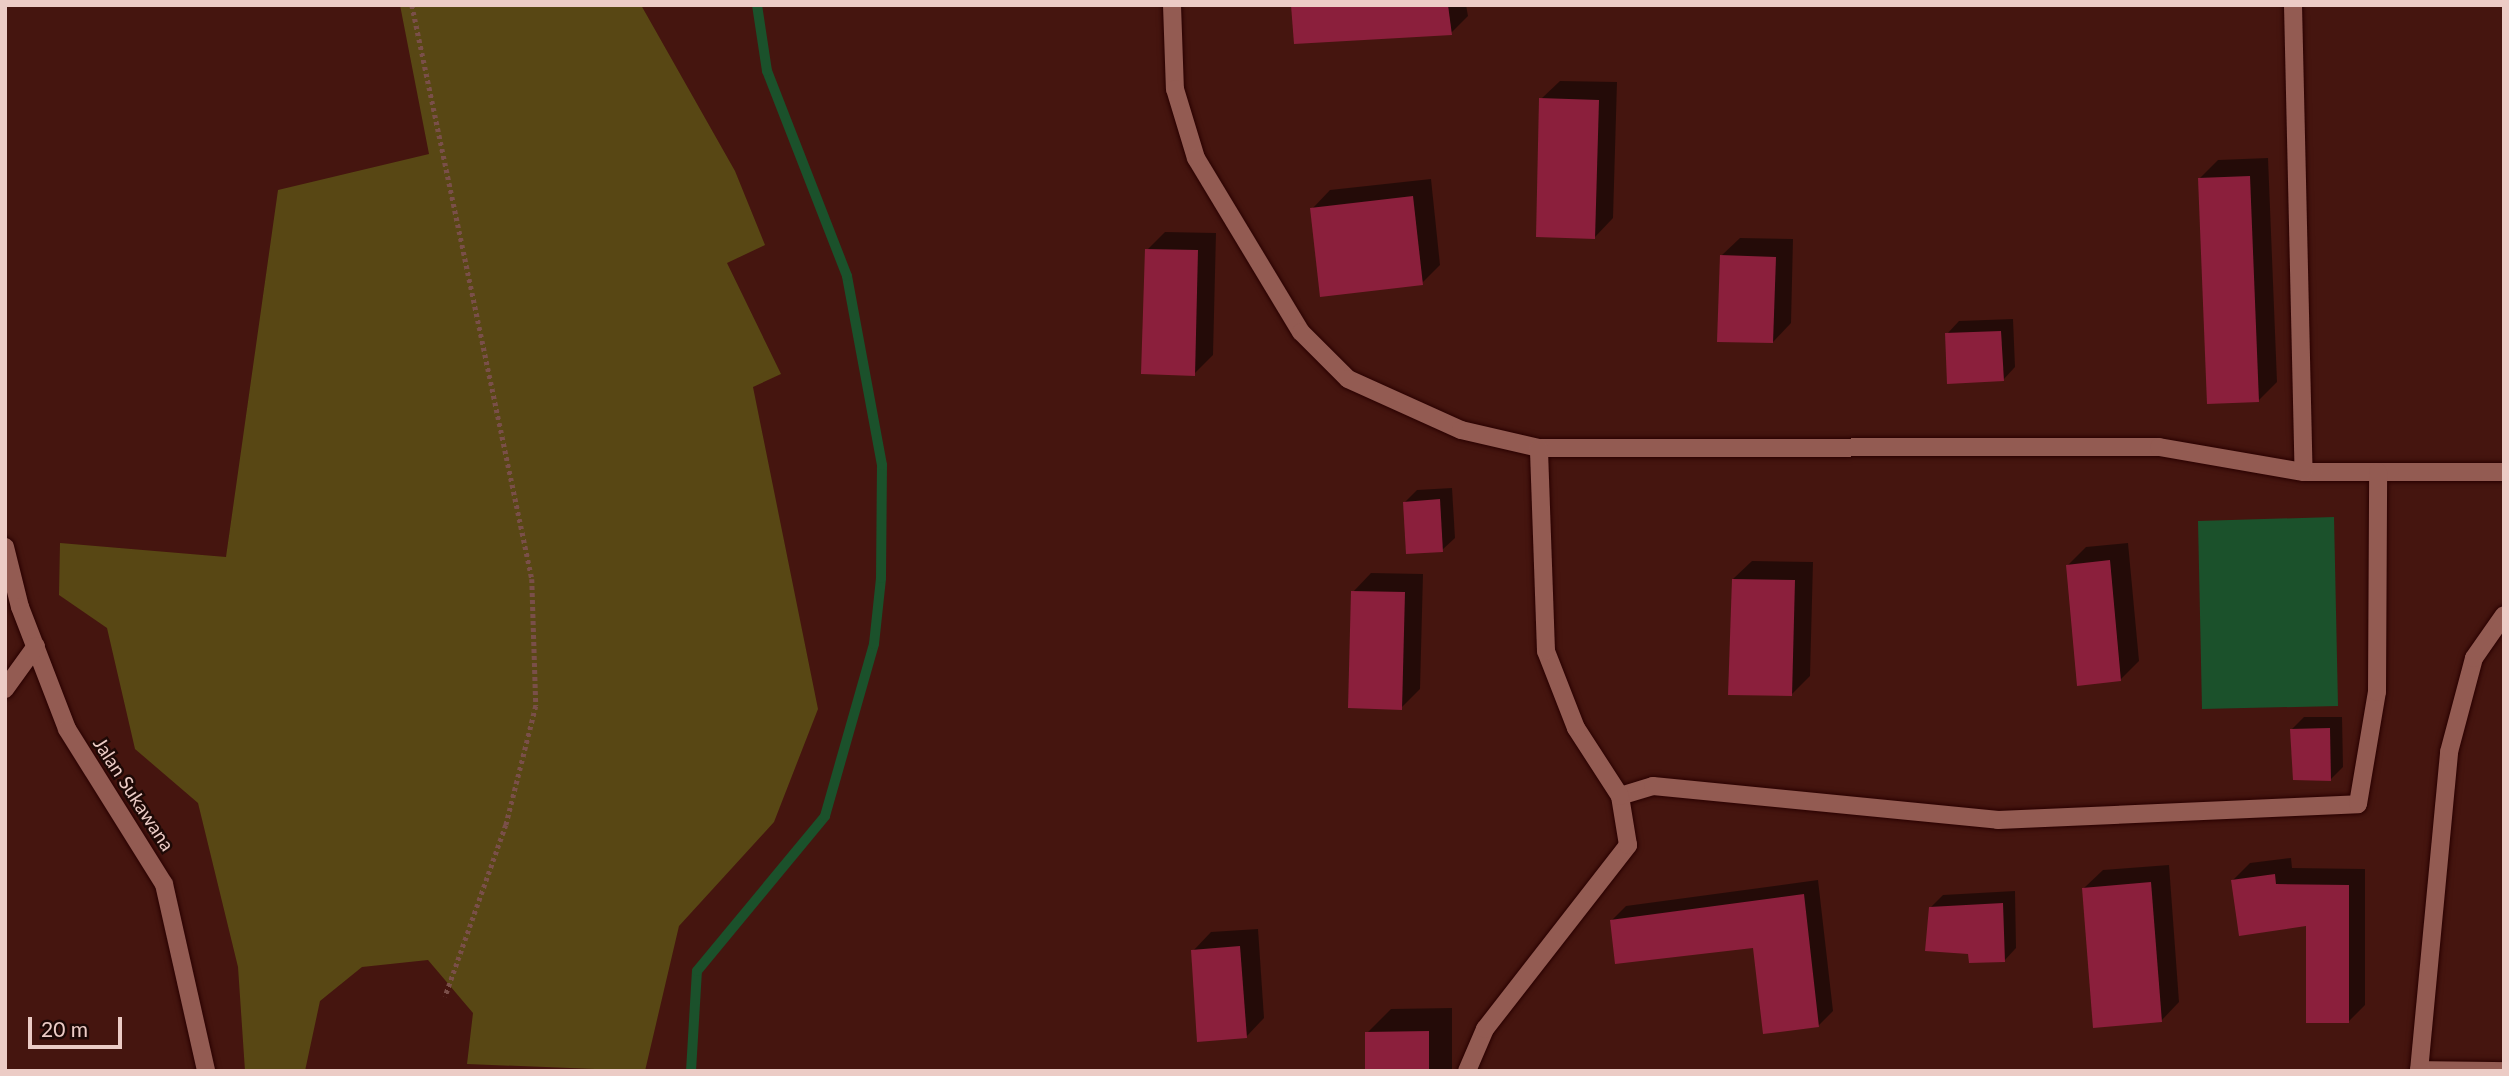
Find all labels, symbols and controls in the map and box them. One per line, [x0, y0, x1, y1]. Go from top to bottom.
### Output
street label: Jalan Sukawana [89, 733, 179, 855]
scale bar [32, 1002, 126, 1046]
text: 20 m [41, 1016, 88, 1041]

